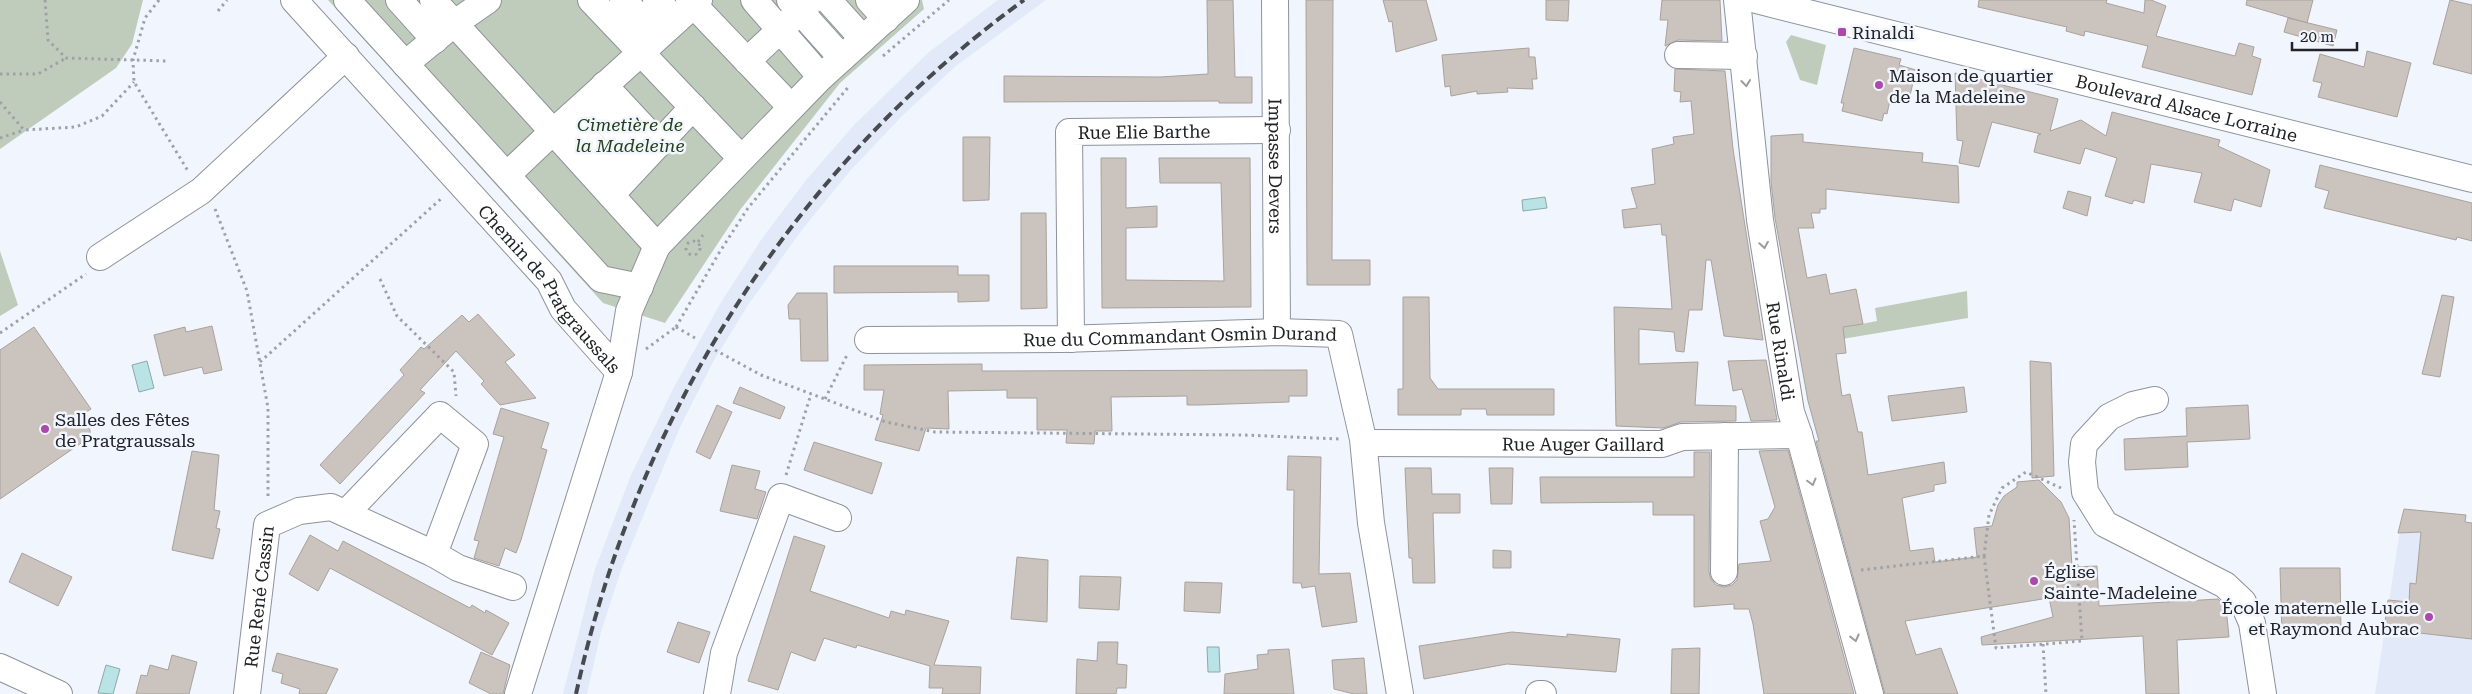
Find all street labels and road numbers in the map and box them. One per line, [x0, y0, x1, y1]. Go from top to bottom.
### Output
street label: Boulevard Alsace Lorraine [2074, 70, 2300, 146]
street label: Impasse Devers [1265, 98, 1287, 234]
street label: Rue Elie Barthe [1077, 120, 1211, 142]
street label: Chemin de Pratgraussals [474, 200, 625, 377]
street label: Rue Rinaldi [1763, 300, 1800, 403]
street label: Rue du Commandant Osmin Durand [1023, 321, 1338, 350]
street label: Rue Auger Gaillard [1502, 433, 1665, 455]
street label: Rue René Cassin [240, 524, 277, 669]

